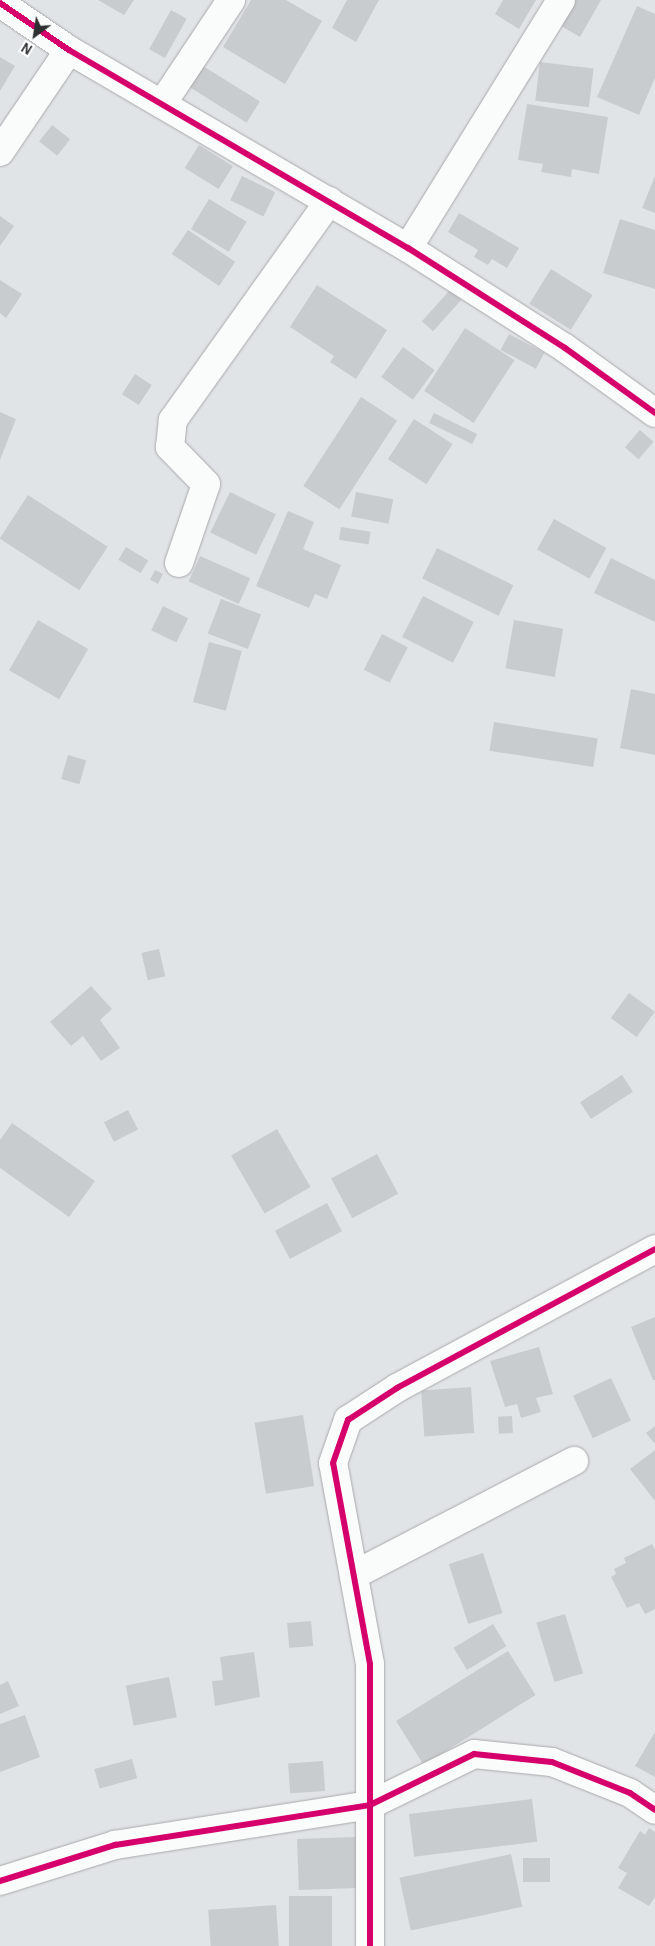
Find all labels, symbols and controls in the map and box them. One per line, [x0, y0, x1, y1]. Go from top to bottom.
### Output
north arrow [10, 10, 60, 60]
text: N [20, 39, 35, 56]

